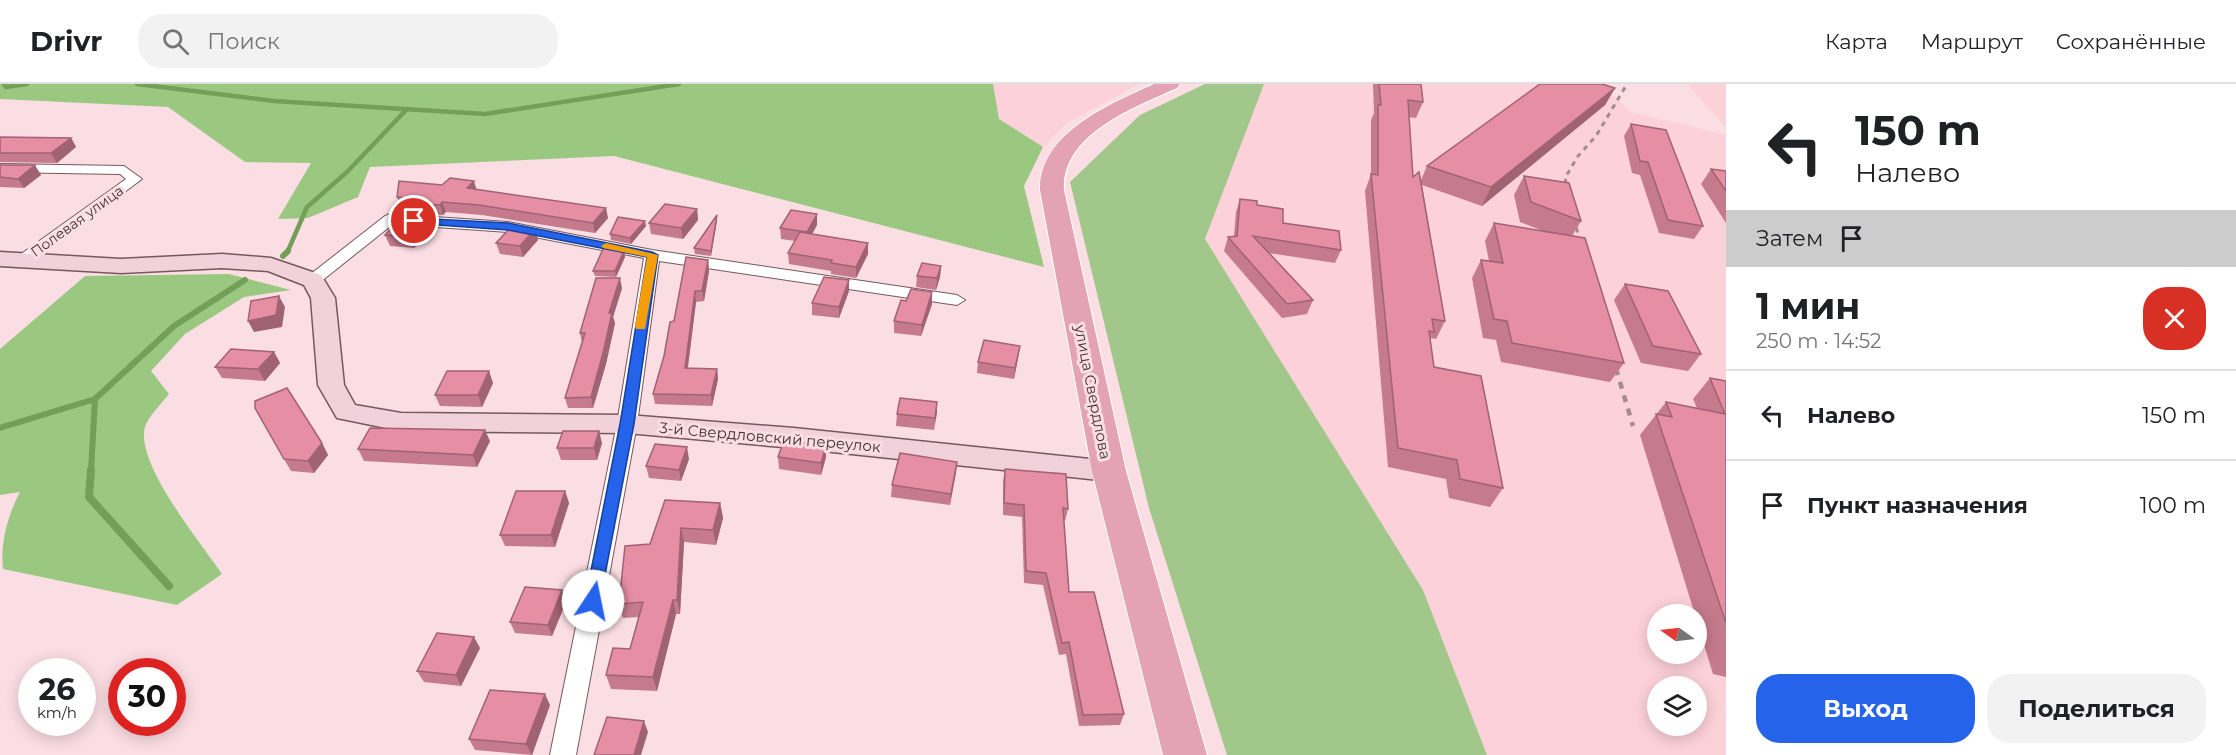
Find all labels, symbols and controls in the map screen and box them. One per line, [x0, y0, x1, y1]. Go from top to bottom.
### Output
search box [138, 14, 558, 68]
text: Drivr [30, 24, 102, 58]
icon: search [159, 25, 192, 58]
text: Поиск [207, 28, 280, 55]
text: Карта [1825, 29, 1888, 54]
text: Маршрут [1921, 29, 2023, 54]
text: Сохранённые [2056, 29, 2206, 54]
text: 150 m [1855, 104, 1981, 156]
icon: left [1756, 108, 1834, 186]
text: Налево [1855, 156, 1960, 189]
street label: Полевая улица [27, 181, 127, 261]
pin [388, 195, 439, 246]
icon: arrive [397, 204, 430, 237]
icon: arrive [1835, 222, 1868, 255]
text: Затем [1756, 225, 1823, 252]
text: 1 мин [1756, 284, 1860, 328]
button: close [2143, 287, 2206, 350]
street label: улица Свердлова [1070, 322, 1115, 461]
text: 250 m · 14:52 [1756, 329, 1881, 353]
icon: left [1756, 399, 1789, 432]
text: Налево [1807, 402, 1895, 429]
text: 150 m [2142, 402, 2206, 429]
street label: 3-й Свердловский переулок [659, 418, 882, 456]
icon: arrive [1756, 489, 1789, 522]
text: Пункт назначения [1807, 492, 2028, 519]
text: 100 m [2140, 492, 2206, 519]
position arrow [561, 569, 625, 633]
north arrow [1647, 604, 1707, 664]
map controls [1647, 604, 1707, 736]
speed limit sign: 30 [108, 658, 186, 736]
text: 26 [39, 671, 75, 708]
button: Выход [1756, 674, 1975, 743]
button: Поделиться [1987, 674, 2206, 743]
button: layers [1647, 676, 1707, 736]
text: km/h [37, 703, 77, 722]

